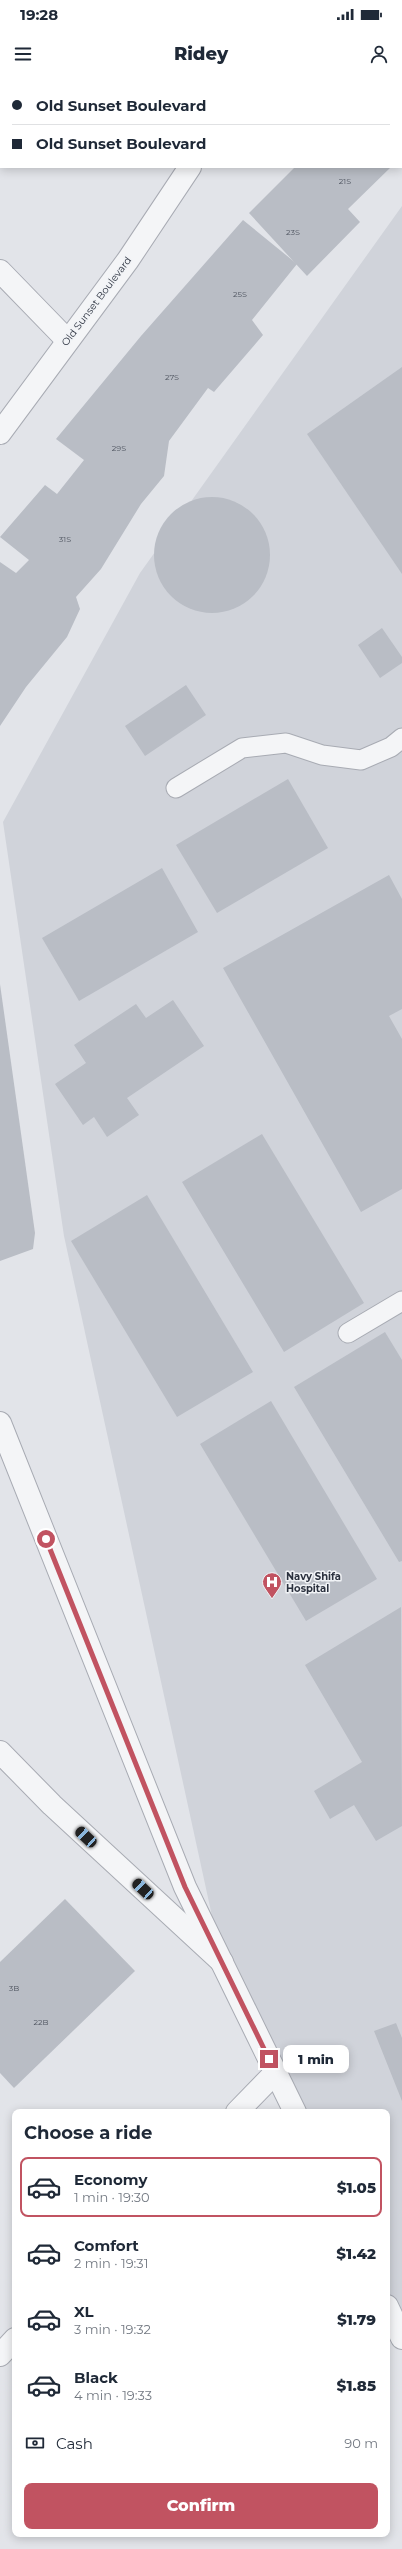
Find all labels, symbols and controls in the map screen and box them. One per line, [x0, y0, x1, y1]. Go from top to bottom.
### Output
text: 19:28 [20, 5, 58, 24]
icon: menu [12, 43, 34, 65]
text: Ridey [174, 43, 228, 65]
icon: person [368, 43, 390, 65]
text: Old Sunset Boulevard [36, 96, 206, 115]
text: Old Sunset Boulevard [36, 134, 206, 153]
house number: 21S [339, 176, 351, 186]
house number: 23S [286, 227, 300, 237]
street label: Old Sunset Boulevard [59, 254, 134, 349]
house number: 25S [233, 289, 247, 299]
house number: 27S [165, 372, 179, 382]
house number: 29S [112, 443, 126, 453]
house number: 31S [59, 534, 71, 544]
route start [37, 1530, 55, 1548]
place label: Navy Shifa Hospital [286, 1570, 341, 1595]
hospital icon: Navy Shifa Hospital [261, 1571, 283, 1599]
car [73, 1824, 99, 1850]
car [130, 1876, 156, 1902]
house number: 3B [9, 1983, 19, 1993]
house number: 22B [33, 2017, 49, 2027]
callout: 1 min [283, 2045, 349, 2073]
route end [260, 2050, 278, 2068]
text: 1 min [298, 2051, 334, 2067]
text: Choose a ride [24, 2122, 152, 2144]
icon: car [26, 2169, 62, 2205]
text: Economy [74, 2170, 147, 2189]
text: $1.05 [337, 2178, 376, 2197]
text: 1 min · 19:30 [74, 2189, 150, 2205]
icon: car [26, 2235, 62, 2271]
text: Comfort [74, 2236, 139, 2255]
text: $1.42 [337, 2244, 376, 2263]
text: 2 min · 19:31 [74, 2255, 148, 2271]
icon: car [26, 2301, 62, 2337]
text: XL [74, 2302, 93, 2321]
text: $1.79 [337, 2310, 376, 2329]
text: 3 min · 19:32 [74, 2321, 151, 2337]
icon: car [26, 2367, 62, 2403]
text: Black [74, 2368, 118, 2387]
text: $1.85 [337, 2376, 376, 2395]
text: 4 min · 19:33 [74, 2387, 152, 2403]
icon: cash [24, 2432, 46, 2454]
text: Cash [56, 2434, 93, 2453]
text: 90 m [344, 2435, 378, 2451]
button: Confirm [24, 2483, 378, 2529]

